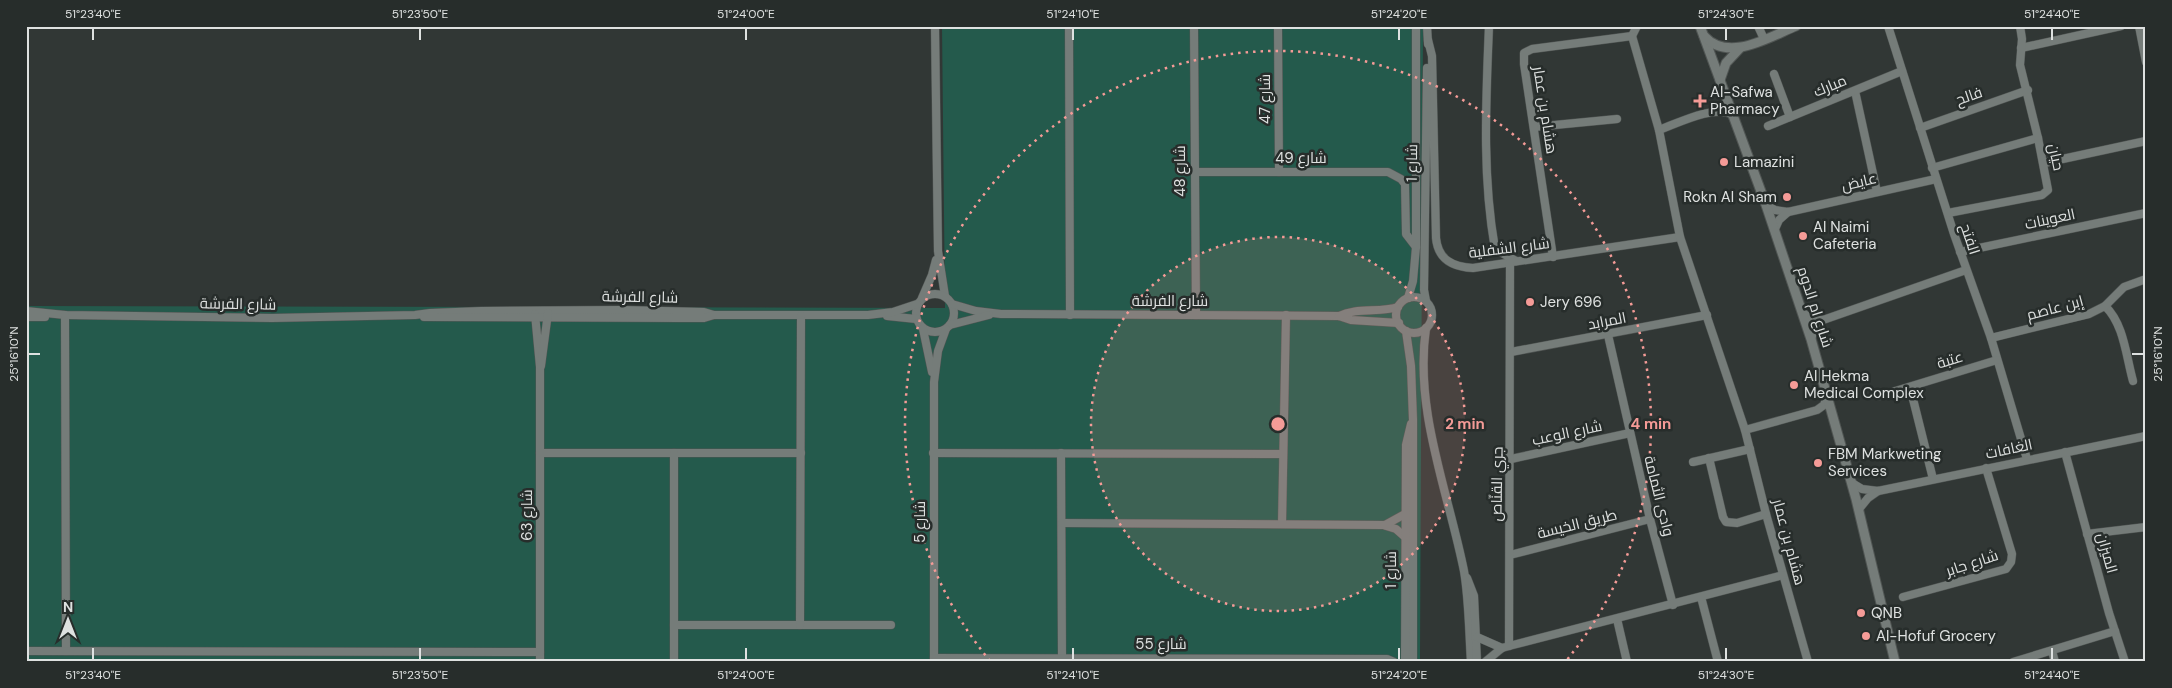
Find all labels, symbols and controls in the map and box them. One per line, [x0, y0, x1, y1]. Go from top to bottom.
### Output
text: 51°23'40"E [65, 6, 121, 22]
text: 51°23'50"E [392, 6, 448, 22]
text: 51°24'00"E [717, 6, 775, 22]
text: 51°24'10"E [1046, 6, 1100, 22]
text: 51°24'20"E [1371, 6, 1427, 22]
text: 51°24'30"E [1698, 6, 1755, 22]
text: 51°24'40"E [2024, 6, 2080, 22]
street label: هشام بن عمار [1528, 64, 1562, 155]
street label: مبارك [1810, 70, 1850, 102]
street label: شارع 47 [1255, 74, 1276, 124]
place label: Al-Safwa Pharmacy [1710, 82, 1780, 119]
street label: فالح [1953, 82, 1985, 111]
marker: Al-Safwa Pharmacy [1694, 95, 1706, 107]
street label: حيان [2043, 142, 2069, 172]
street label: شارع 1 [1402, 144, 1423, 182]
street label: شارع 48 [1170, 145, 1191, 197]
street label: شارع 49 [1275, 148, 1327, 169]
place label: Lamazini [1734, 152, 1794, 172]
marker: Lamazini [1718, 156, 1730, 168]
street label: عايض [1839, 168, 1879, 196]
place label: Rokn Al Sham [1683, 187, 1777, 207]
marker: Rokn Al Sham [1781, 191, 1793, 203]
street label: العوينات [2023, 204, 2077, 234]
place label: Al Naimi Cafeteria [1813, 217, 1876, 254]
street label: الفتح [1955, 221, 1984, 257]
marker: Al Naimi Cafeteria [1797, 230, 1809, 242]
street label: شارع الشفلية [1467, 233, 1551, 264]
street label: شارع ام الدوم [1792, 264, 1838, 350]
street label: شارع الفرشة [602, 286, 678, 309]
street label: شارع الفرشة [1132, 291, 1208, 312]
street label: إبن عاصم [2024, 291, 2086, 325]
place label: Jery 696 [1540, 292, 1602, 312]
street label: شارع الفرشة [200, 293, 276, 316]
marker: Jery 696 [1524, 296, 1536, 308]
street label: المرابد [1586, 307, 1628, 335]
text: 25°16'10"N [6, 326, 22, 382]
text: 25°16'10"N [2150, 326, 2166, 382]
street label: عتبة [1934, 347, 1966, 373]
place label: Al Hekma Medical Complex [1804, 366, 1924, 403]
marker: Al Hekma Medical Complex [1788, 379, 1800, 391]
text: 2 min [1445, 414, 1485, 434]
text: 4 min [1631, 414, 1671, 434]
centre of rings [1269, 415, 1287, 433]
street label: شارع الوعب [1530, 416, 1604, 451]
street label: الغافات [1984, 434, 2034, 464]
place label: FBM Markweting Services [1828, 444, 1941, 481]
street label: جري القنّاص [1486, 446, 1510, 522]
street label: وادى الثمامة [1639, 454, 1679, 538]
marker: FBM Markweting Services [1812, 457, 1824, 469]
street label: شارع 63 [517, 489, 538, 541]
street label: هشام بن عمار [1768, 496, 1810, 587]
street label: شارع 5 [910, 501, 931, 543]
street label: طريق الخيسة [1535, 504, 1619, 544]
street label: الميزان [2092, 530, 2122, 576]
street label: شارع جابر [1942, 545, 2001, 582]
street label: شارع 1 [1381, 551, 1402, 589]
north arrow [42, 596, 92, 646]
text: N [63, 598, 73, 616]
place label: QNB [1871, 603, 1902, 623]
marker: QNB [1855, 607, 1867, 619]
place label: Al-Hofuf Grocery [1876, 626, 1996, 646]
marker: Al-Hofuf Grocery [1860, 630, 1872, 642]
street label: شارع 55 [1135, 634, 1187, 655]
text: 51°23'40"E [65, 667, 121, 683]
text: 51°23'50"E [392, 667, 448, 683]
text: 51°24'00"E [717, 667, 775, 683]
text: 51°24'10"E [1046, 667, 1100, 683]
text: 51°24'20"E [1371, 667, 1427, 683]
text: 51°24'30"E [1698, 667, 1755, 683]
text: 51°24'40"E [2024, 667, 2080, 683]

